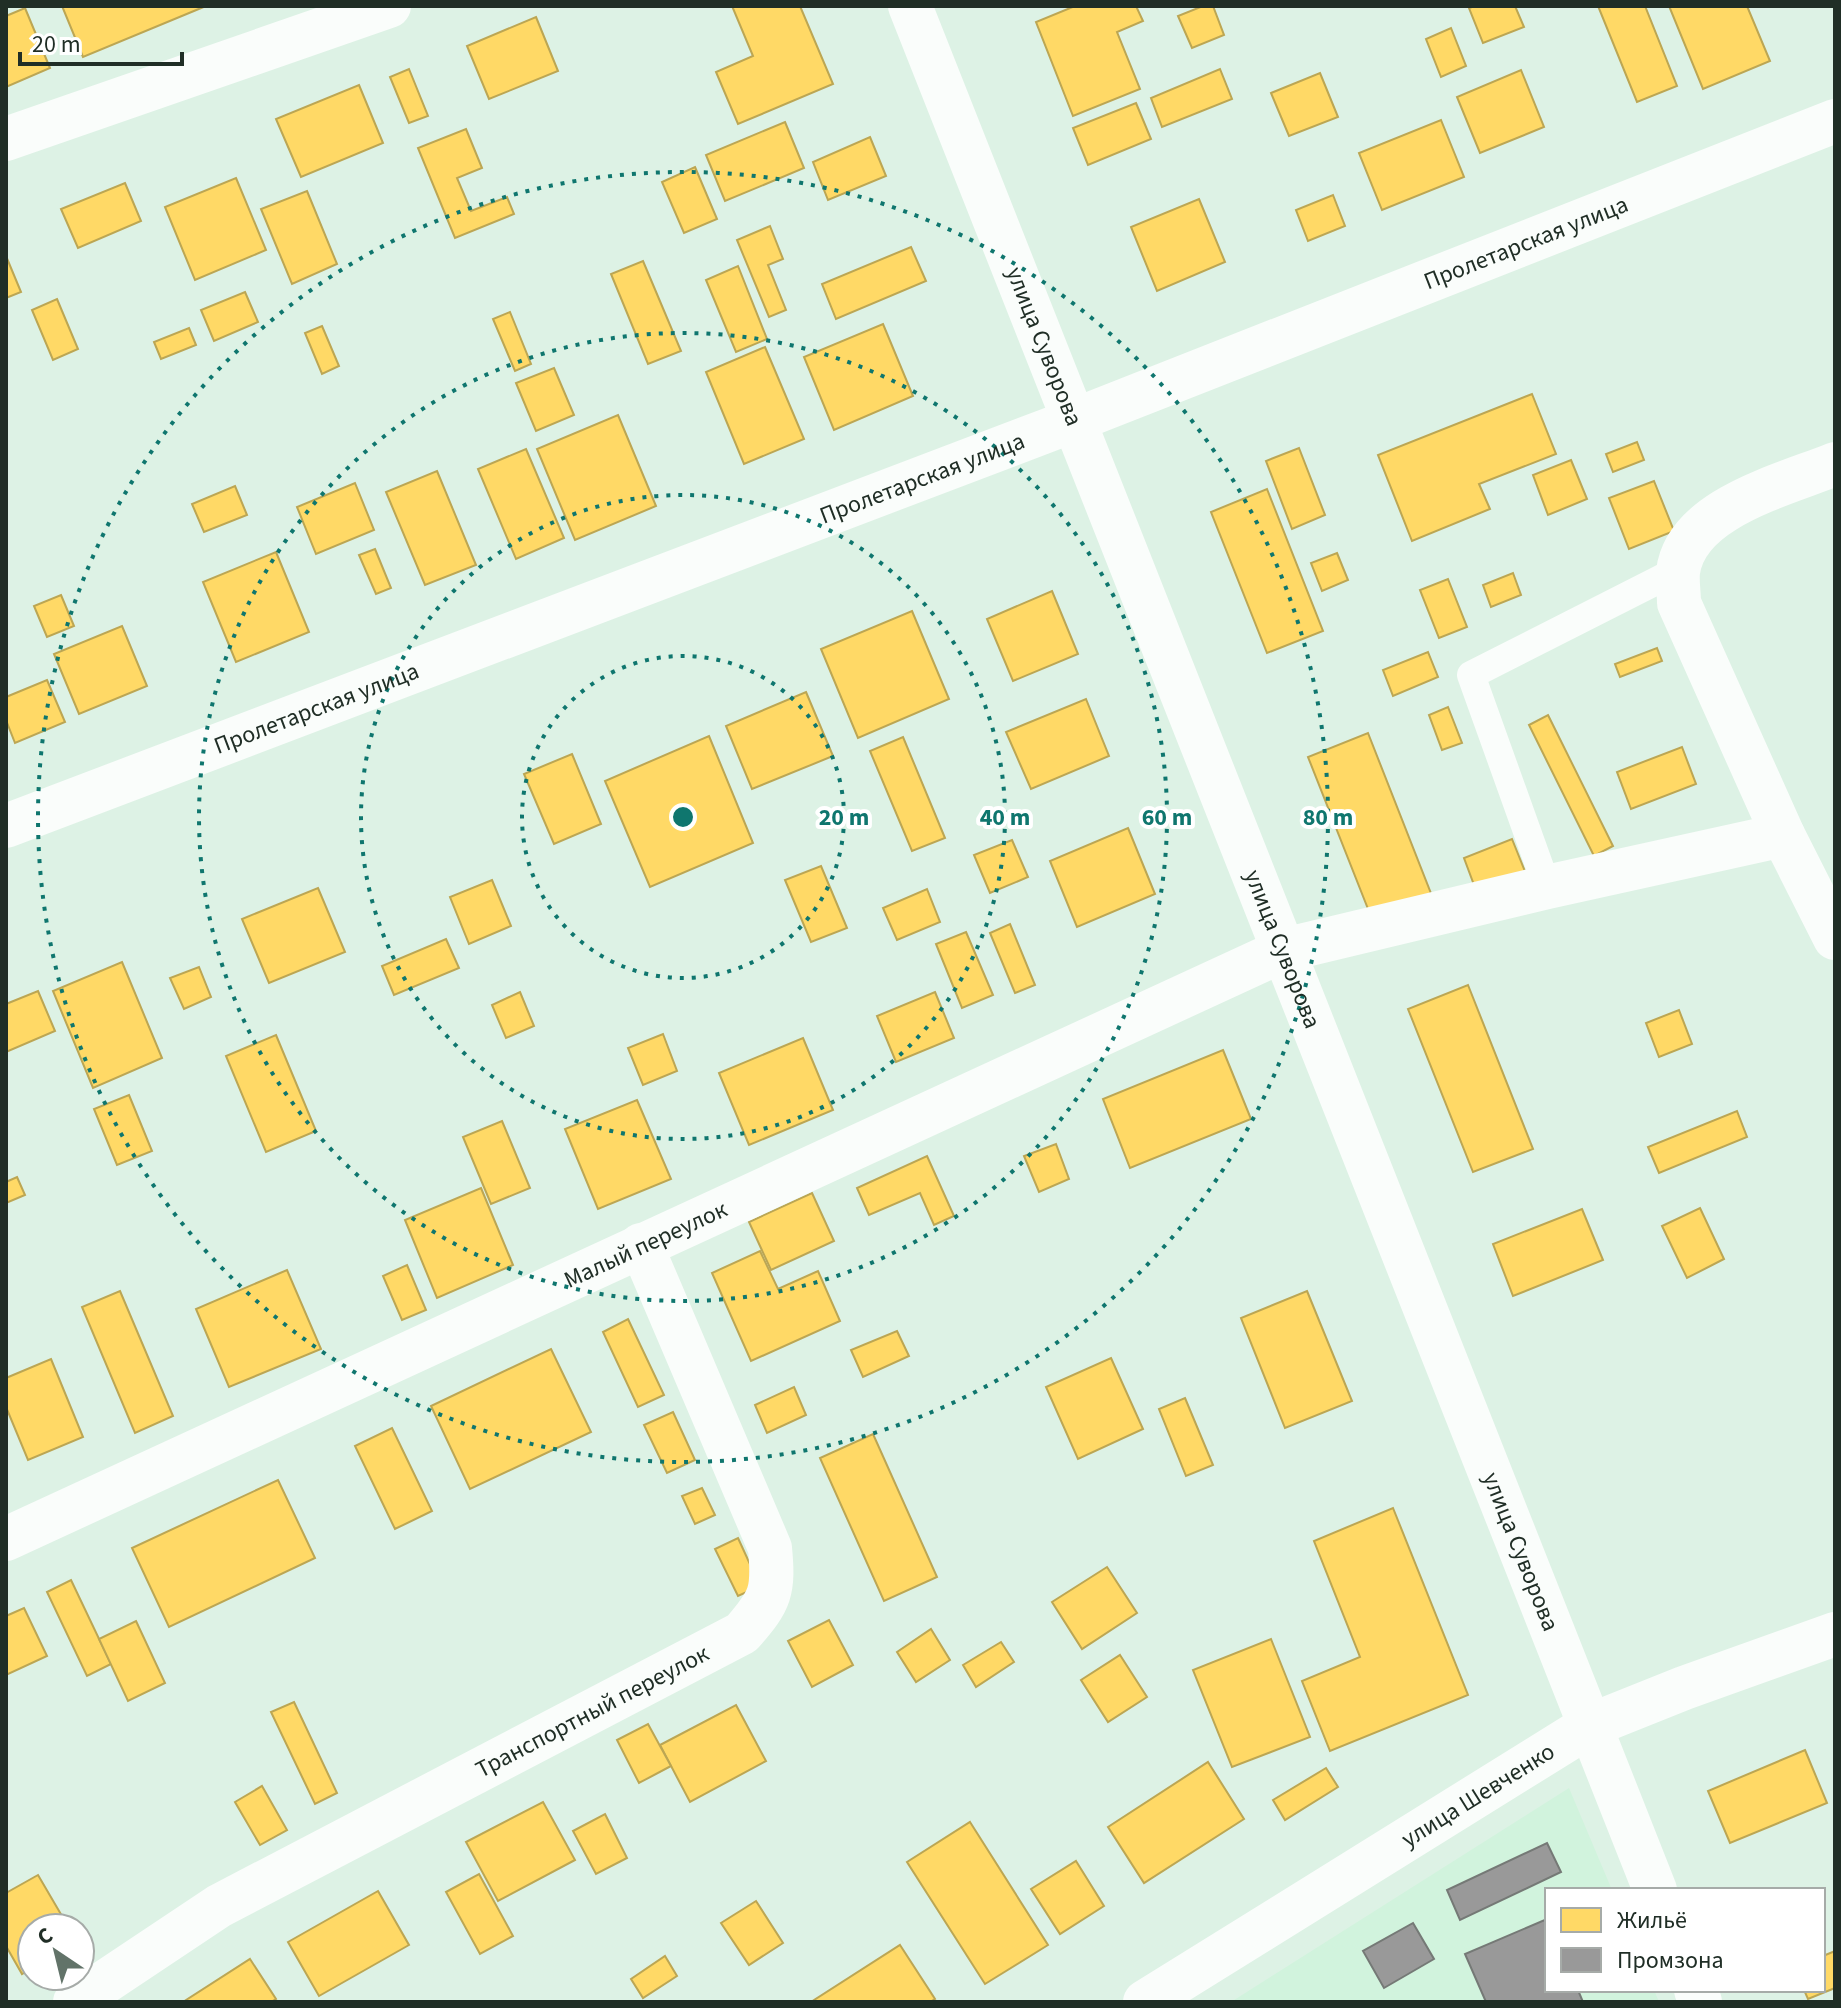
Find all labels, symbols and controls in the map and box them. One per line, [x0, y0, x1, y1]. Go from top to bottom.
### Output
scale bar [20, 16, 182, 66]
text: 20 m [32, 27, 81, 62]
street label: Пролетарская улица [1418, 187, 1633, 299]
street label: улица Суворова [997, 262, 1092, 431]
street label: Пролетарская улица [814, 423, 1030, 533]
street label: Пролетарская улица [209, 653, 424, 763]
text: 20 m [819, 800, 869, 835]
text: 40 m [980, 800, 1030, 835]
text: 60 m [1142, 800, 1192, 835]
text: 80 m [1303, 800, 1353, 835]
centre of rings [669, 803, 697, 831]
street label: улица Суворова [1236, 864, 1330, 1034]
street label: Малый переулок [558, 1192, 733, 1297]
street label: улица Суворова [1474, 1467, 1568, 1636]
street label: Транспортный переулок [469, 1636, 715, 1787]
street label: улица Шевченко [1394, 1734, 1561, 1856]
legend [1545, 1888, 1825, 1992]
text: Жильё [1617, 1903, 1687, 1938]
north arrow [16, 1912, 96, 1992]
text: С [31, 1920, 60, 1953]
text: Промзона [1617, 1943, 1724, 1978]

